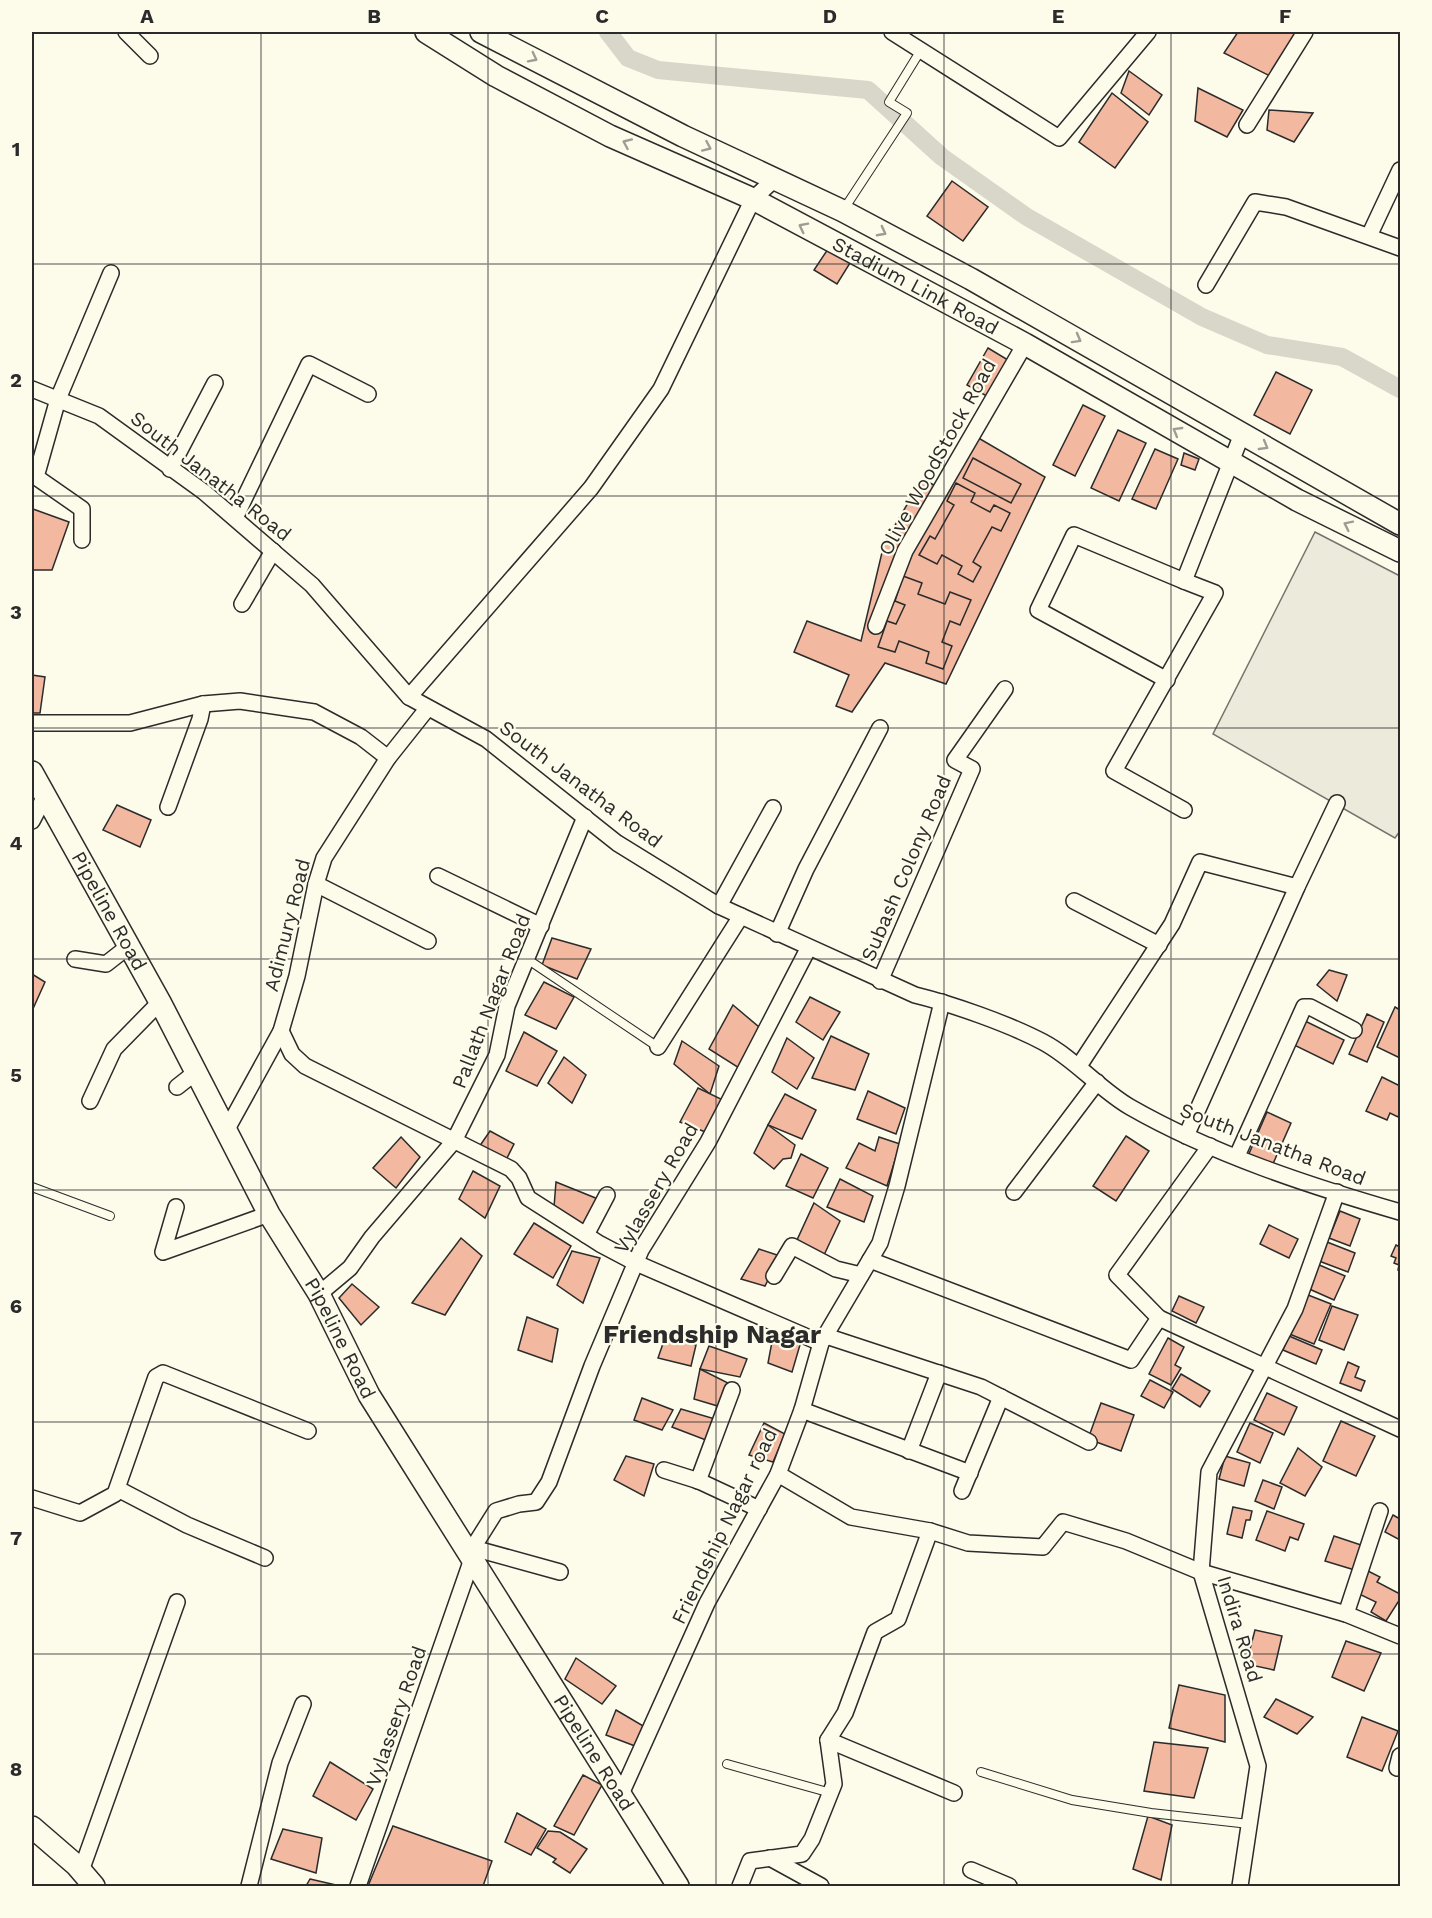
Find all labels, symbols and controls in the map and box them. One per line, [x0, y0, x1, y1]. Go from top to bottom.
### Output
text: A [140, 4, 154, 28]
text: B [367, 4, 381, 28]
text: C [595, 4, 609, 28]
text: D [823, 4, 837, 28]
text: E [1052, 4, 1064, 28]
text: F [1279, 4, 1291, 28]
one-way arrow [527, 51, 538, 63]
text: 1 [12, 137, 20, 161]
one-way arrow [623, 139, 634, 151]
one-way arrow [701, 139, 712, 151]
one-way arrow [799, 223, 810, 234]
one-way arrow [876, 225, 887, 236]
street label: Stadium Link Road [828, 232, 1003, 340]
one-way arrow [1071, 332, 1081, 343]
street label: Olive WoodStock Road [873, 355, 1001, 559]
text: 2 [10, 368, 22, 392]
street label: South Janatha Road [126, 406, 296, 546]
one-way arrow [1173, 427, 1183, 438]
one-way arrow [1258, 439, 1268, 450]
one-way arrow [1344, 521, 1354, 532]
text: 3 [10, 600, 22, 624]
street label: South Janatha Road [495, 715, 667, 853]
street label: Subash Colony Road [856, 771, 956, 965]
text: 4 [10, 831, 23, 855]
street label: Pipeline Road [67, 847, 152, 975]
street label: Adimury Road [259, 856, 315, 994]
street label: Pallath Nagar Road [447, 910, 535, 1092]
text: 5 [10, 1063, 22, 1087]
street label: South Janatha Road [1177, 1097, 1369, 1191]
street label: Vylassery Road [609, 1118, 703, 1258]
street label: Pipeline Road [300, 1273, 381, 1403]
text: 6 [10, 1294, 22, 1318]
district label: Friendship Nagar [603, 1319, 822, 1349]
street label: Friendship Nagar road [666, 1424, 782, 1628]
text: 7 [10, 1526, 22, 1550]
street label: Indira Road [1212, 1573, 1268, 1685]
street label: Vylassery Road [361, 1643, 431, 1789]
street label: Pipeline Road [548, 1690, 639, 1815]
text: 8 [10, 1757, 22, 1781]

